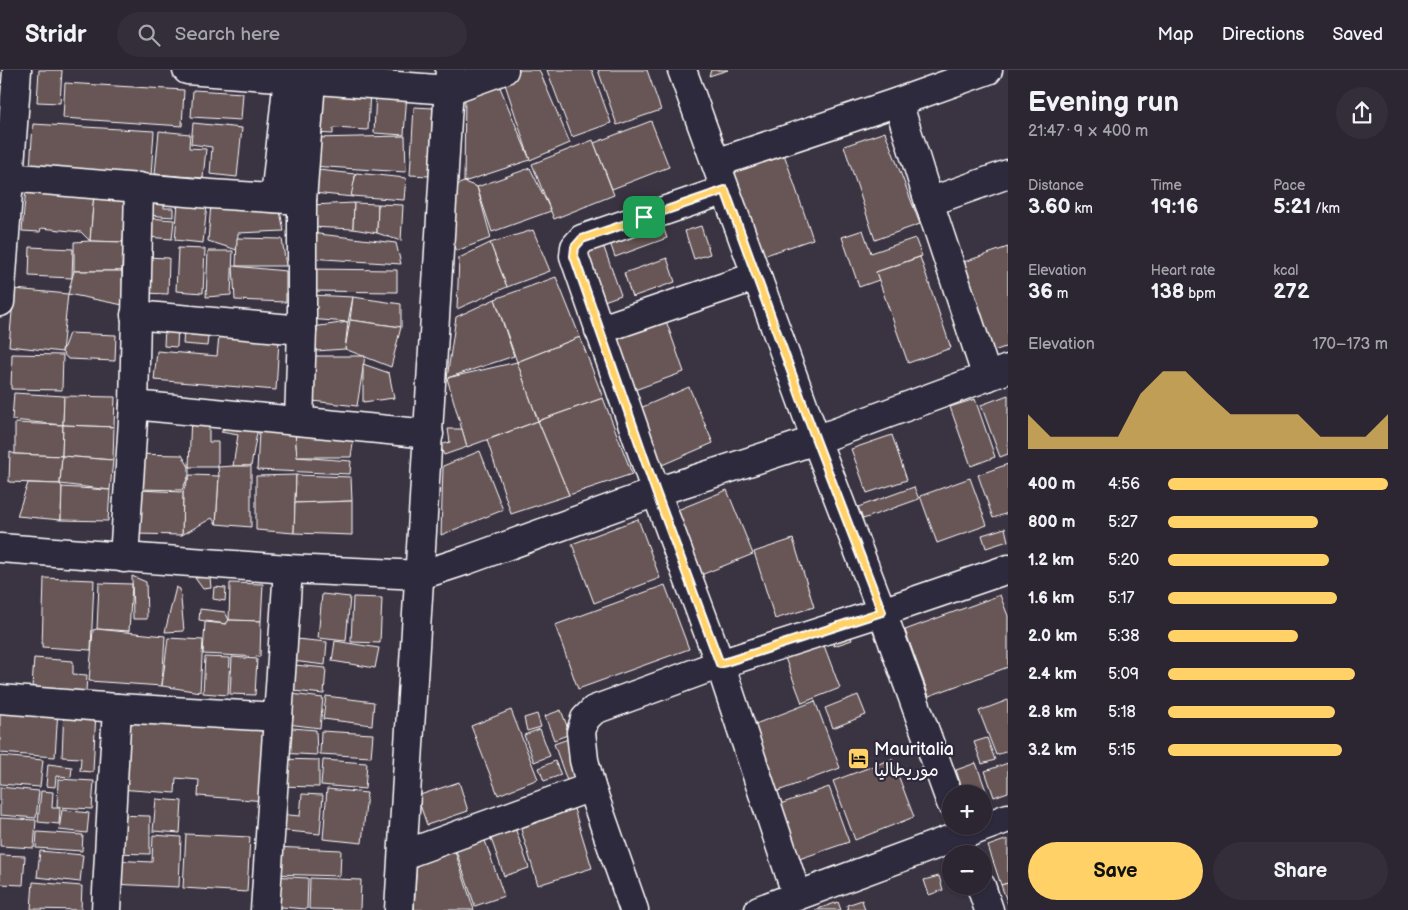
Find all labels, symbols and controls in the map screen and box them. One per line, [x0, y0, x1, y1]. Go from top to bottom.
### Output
search box [117, 12, 467, 57]
text: Stridr [25, 20, 87, 49]
icon: search [135, 21, 163, 49]
text: Search here [175, 23, 280, 46]
text: Map [1158, 24, 1194, 45]
text: Directions [1222, 24, 1304, 45]
text: Saved [1332, 24, 1383, 45]
text: Evening run [1028, 86, 1179, 119]
button: share [1336, 87, 1388, 139]
text: 21:47 · 9 × 400 m [1028, 122, 1148, 141]
text: Distance [1028, 177, 1084, 194]
text: Time [1151, 177, 1182, 194]
text: Pace [1273, 177, 1305, 194]
text: 3.60 [1028, 194, 1071, 219]
text: 19:16 [1151, 194, 1198, 219]
text: 5:21 [1273, 194, 1311, 219]
pin [623, 196, 665, 238]
text: km [1071, 200, 1093, 217]
text: /km [1311, 200, 1340, 217]
icon: arrive [630, 203, 658, 231]
text: Elevation [1028, 262, 1086, 279]
text: Heart rate [1151, 262, 1215, 279]
text: kcal [1273, 262, 1298, 279]
text: 36 [1028, 279, 1053, 304]
text: 138 [1151, 279, 1184, 304]
text: 272 [1273, 279, 1310, 304]
text: m [1053, 285, 1068, 302]
text: bpm [1184, 285, 1216, 302]
text: Elevation [1028, 335, 1095, 354]
text: 170–173 m [1313, 335, 1388, 354]
text: 400 m [1028, 475, 1075, 494]
text: 4:56 [1108, 475, 1140, 494]
text: 800 m [1028, 513, 1076, 532]
text: 5:27 [1108, 513, 1138, 532]
text: 1.2 km [1028, 551, 1074, 570]
text: 5:20 [1108, 551, 1139, 570]
text: 1.6 km [1028, 589, 1074, 608]
text: 5:17 [1108, 589, 1134, 608]
text: 2.0 km [1028, 627, 1077, 646]
text: 5:38 [1108, 627, 1140, 646]
text: 2.4 km [1028, 665, 1077, 684]
text: 5:09 [1108, 665, 1139, 684]
text: 2.8 km [1028, 703, 1077, 722]
text: 5:18 [1108, 703, 1136, 722]
place label: Mauritalia موريطاليا [874, 739, 954, 781]
text: 3.2 km [1028, 741, 1077, 760]
text: 5:15 [1108, 741, 1136, 760]
hotel icon: Mauritalia موريطاليا [846, 747, 870, 771]
map controls [942, 785, 992, 895]
button: + [942, 785, 992, 835]
button: Save [1028, 842, 1203, 900]
button: Share [1213, 842, 1388, 900]
button: − [942, 845, 992, 895]

